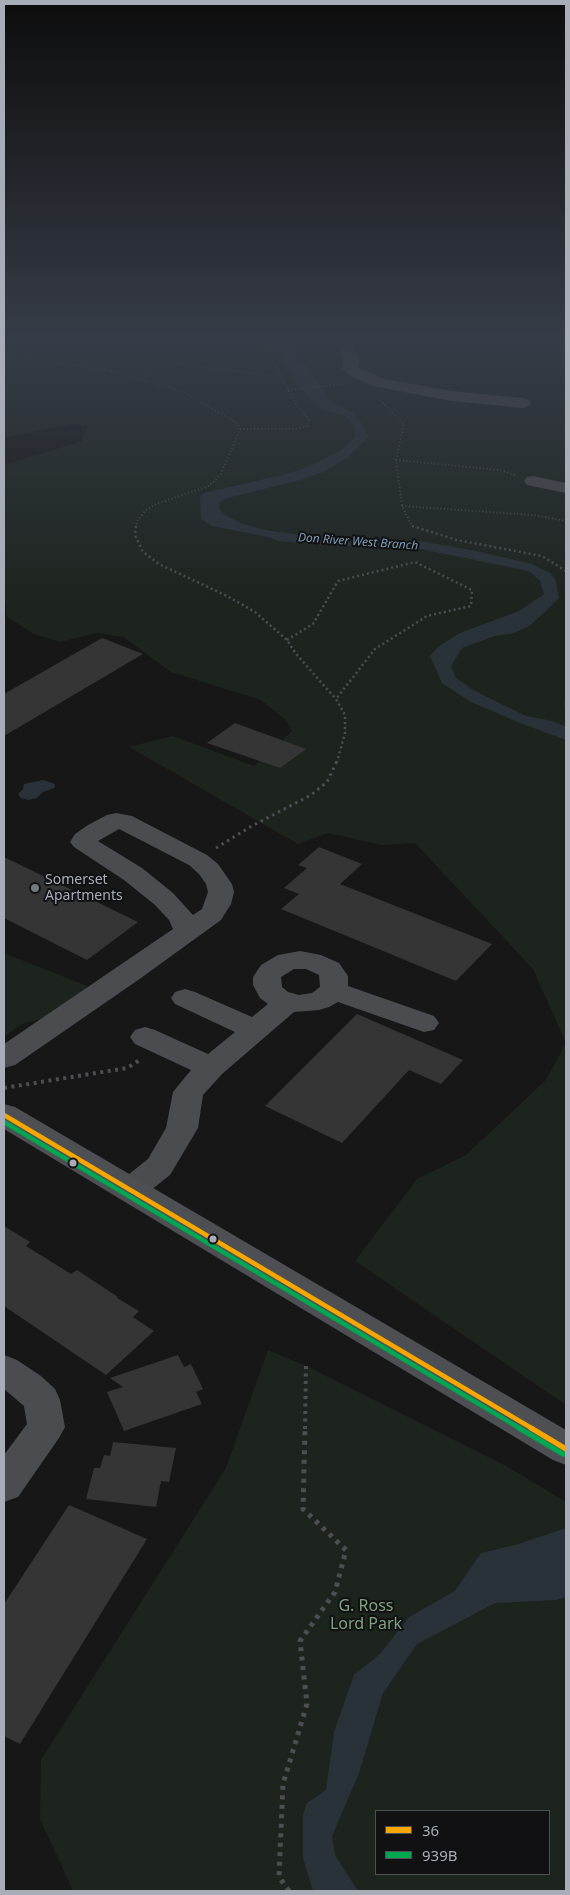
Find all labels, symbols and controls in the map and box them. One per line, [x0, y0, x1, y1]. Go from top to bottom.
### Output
water label: Don River West Branch [297, 531, 419, 553]
place label: Somerset Apartments [45, 872, 123, 904]
marker: Somerset Apartments [29, 882, 41, 894]
unlabelled marker [68, 1158, 78, 1168]
unlabelled marker [208, 1234, 218, 1244]
park label: G. Ross Lord Park [330, 1596, 402, 1634]
legend [375, 1810, 550, 1875]
text: 36 [422, 1820, 439, 1840]
text: 939B [422, 1845, 458, 1865]

